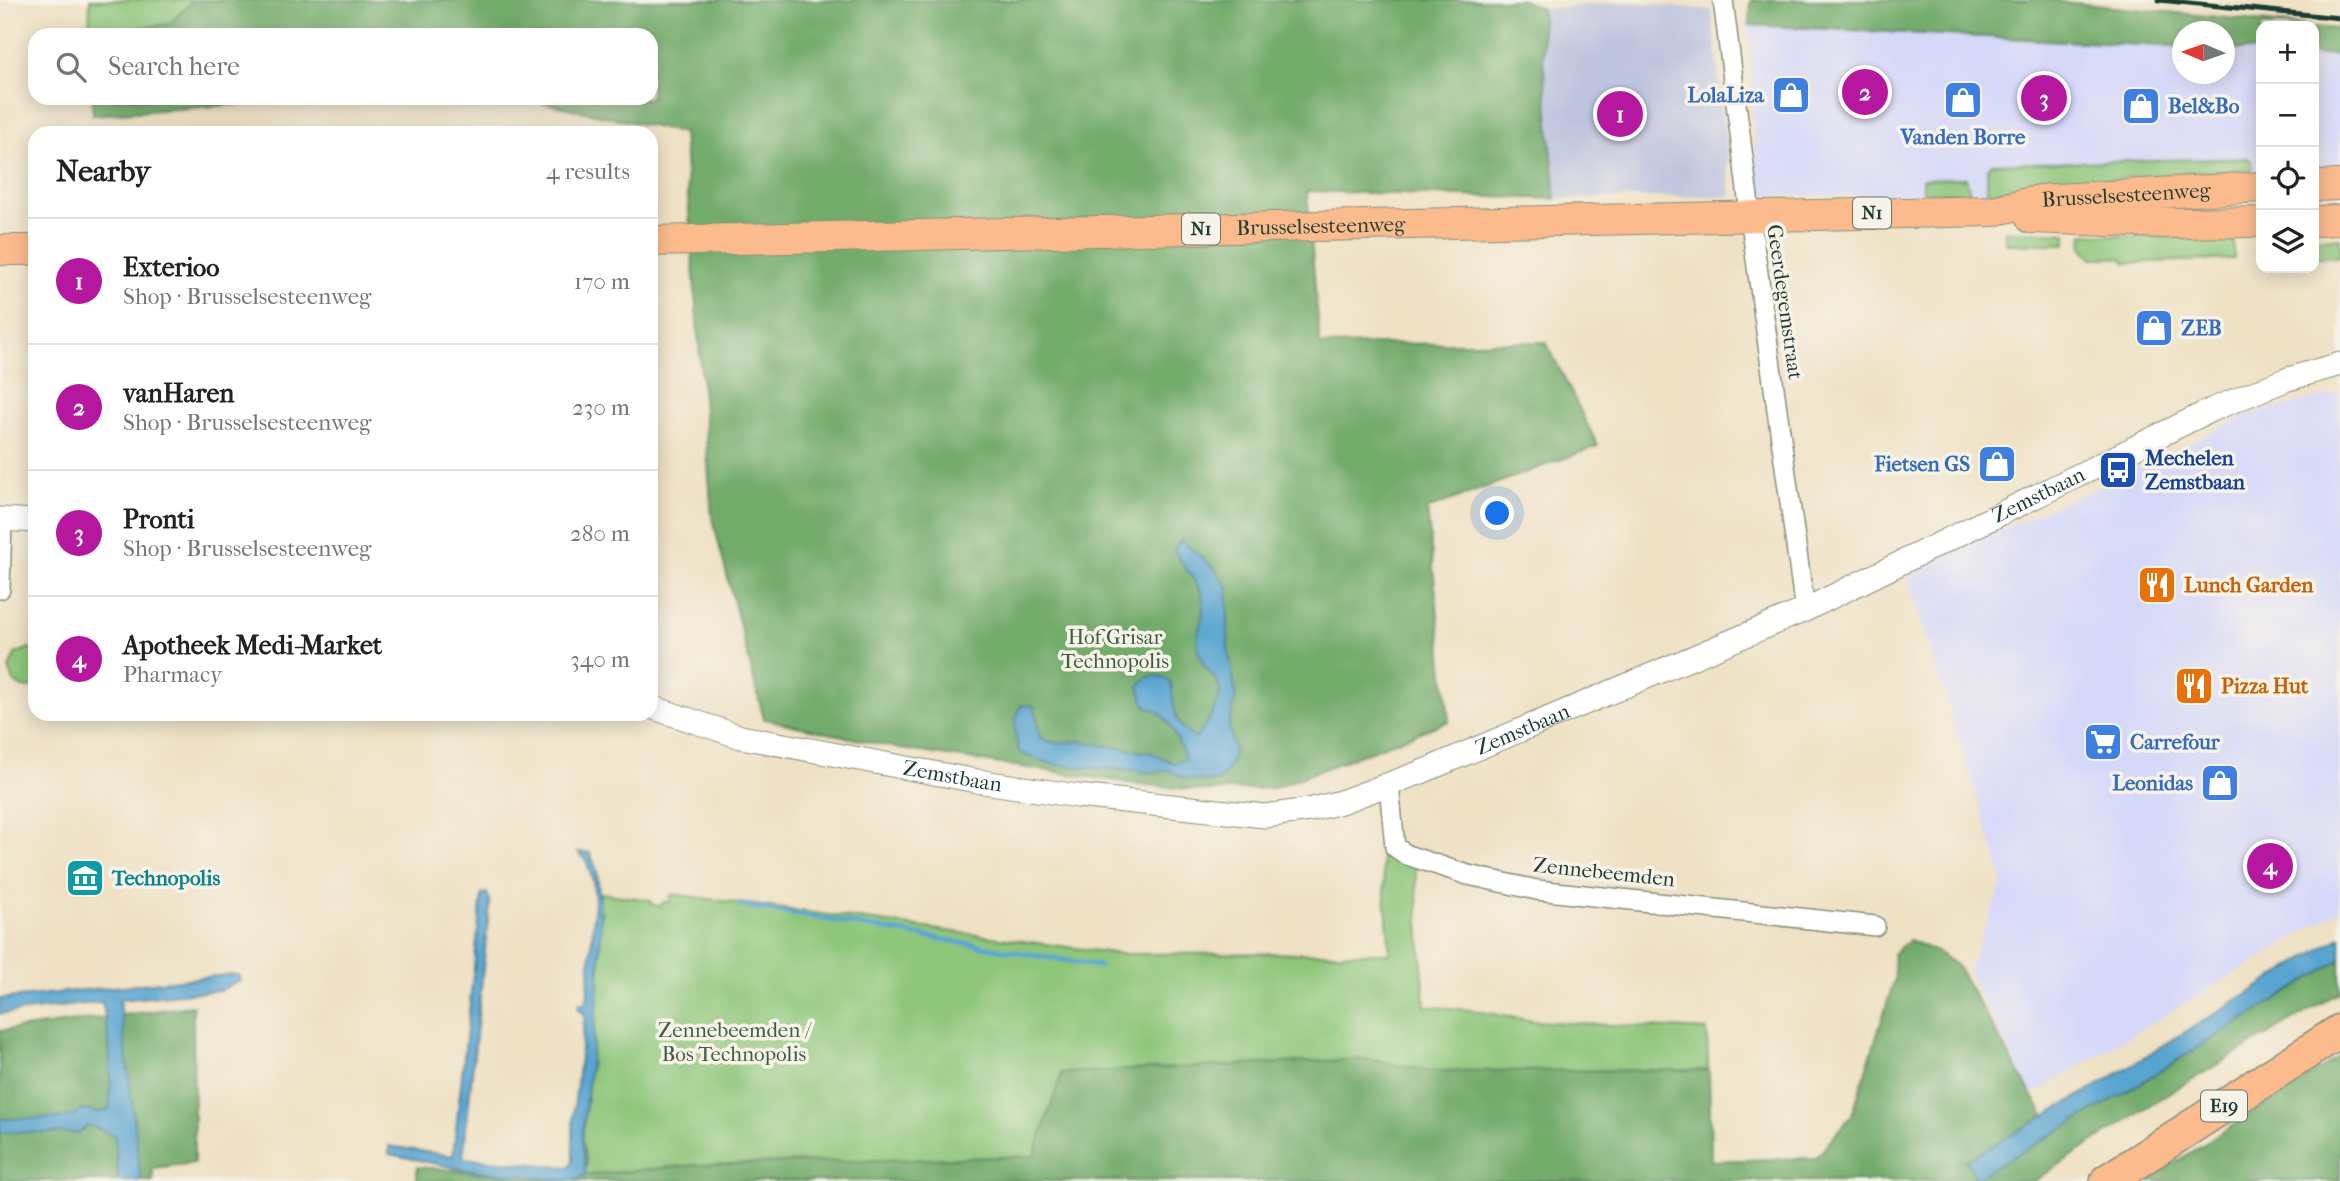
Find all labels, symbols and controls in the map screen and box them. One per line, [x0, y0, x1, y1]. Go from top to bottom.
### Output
north arrow [2172, 21, 2235, 84]
map controls [2256, 21, 2319, 273]
button: + [2256, 21, 2319, 84]
search box [28, 28, 658, 105]
icon: search [52, 48, 90, 86]
text: Search here [108, 51, 240, 82]
pin: 2 [1842, 66, 1888, 118]
pin: 3 [2021, 72, 2067, 124]
shop icon: LolaLiza [1770, 74, 1812, 116]
shop icon: Vanden Borre [1942, 79, 1984, 121]
place label: LolaLiza [1687, 83, 1765, 107]
button: − [2256, 84, 2319, 147]
shop icon: Bel&Bo [2120, 85, 2162, 127]
pin: 1 [1597, 88, 1643, 140]
place label: Bel&Bo [2168, 94, 2240, 118]
place label: Vanden Borre [1900, 125, 2026, 149]
button: locate [2256, 147, 2319, 210]
text: Nearby [56, 154, 151, 189]
text: 4 results [546, 158, 630, 185]
street label: Brusselsesteenweg [2041, 178, 2212, 212]
road number: N1 [1853, 197, 1891, 228]
button: layers [2256, 210, 2319, 273]
street label: Brusselsesteenweg [1236, 212, 1406, 240]
road number: N1 [1182, 214, 1220, 244]
street label: Geerdegemstraat [1762, 223, 1808, 382]
text: Exterioo [123, 252, 219, 283]
text: 1 [75, 268, 83, 295]
text: 170 m [574, 268, 630, 295]
text: Shop · Brusselsesteenweg [123, 283, 371, 310]
shop icon: ZEB [2133, 307, 2175, 349]
place label: ZEB [2181, 316, 2222, 340]
text: vanHaren [123, 378, 234, 409]
text: 2 [73, 394, 85, 421]
text: 230 m [572, 394, 630, 421]
text: Shop · Brusselsesteenweg [123, 409, 371, 436]
shop icon: Fietsen GS [1976, 443, 2018, 485]
place label: Mechelen Zemstbaan [2144, 446, 2246, 494]
bus stop icon: Mechelen Zemstbaan [2097, 449, 2139, 491]
place label: Fietsen GS [1873, 452, 1970, 476]
street label: Zemstbaan [1988, 462, 2089, 528]
your location [1480, 496, 1514, 530]
text: Pronti [123, 504, 194, 535]
text: 3 [74, 520, 84, 547]
text: 280 m [570, 520, 630, 547]
text: Shop · Brusselsesteenweg [123, 535, 371, 562]
restaurant icon: Lunch Garden [2136, 564, 2178, 606]
place label: Lunch Garden [2184, 573, 2314, 597]
park label: Hof Grisar Technopolis [1061, 625, 1169, 673]
text: Apotheek Medi-Market [123, 630, 382, 661]
text: 4 [72, 646, 86, 673]
text: 340 m [570, 646, 630, 673]
text: Pharmacy [123, 661, 222, 688]
restaurant icon: Pizza Hut [2173, 665, 2215, 707]
place label: Pizza Hut [2221, 674, 2309, 698]
street label: Zemstbaan [1472, 699, 1573, 760]
supermarket icon: Carrefour [2082, 721, 2124, 763]
place label: Carrefour [2130, 730, 2221, 754]
street label: Zemstbaan [901, 755, 1004, 797]
shop icon: Leonidas [2199, 762, 2241, 804]
place label: Leonidas [2112, 771, 2193, 795]
pin: 4 [2247, 840, 2293, 892]
street label: Zennebeemden [1532, 853, 1676, 891]
museum icon: Technopolis [64, 857, 106, 899]
place label: Technopolis [111, 866, 220, 890]
park label: Zennebeemden / Bos Technopolis [658, 1018, 812, 1066]
road number: E19 [2201, 1090, 2247, 1122]

